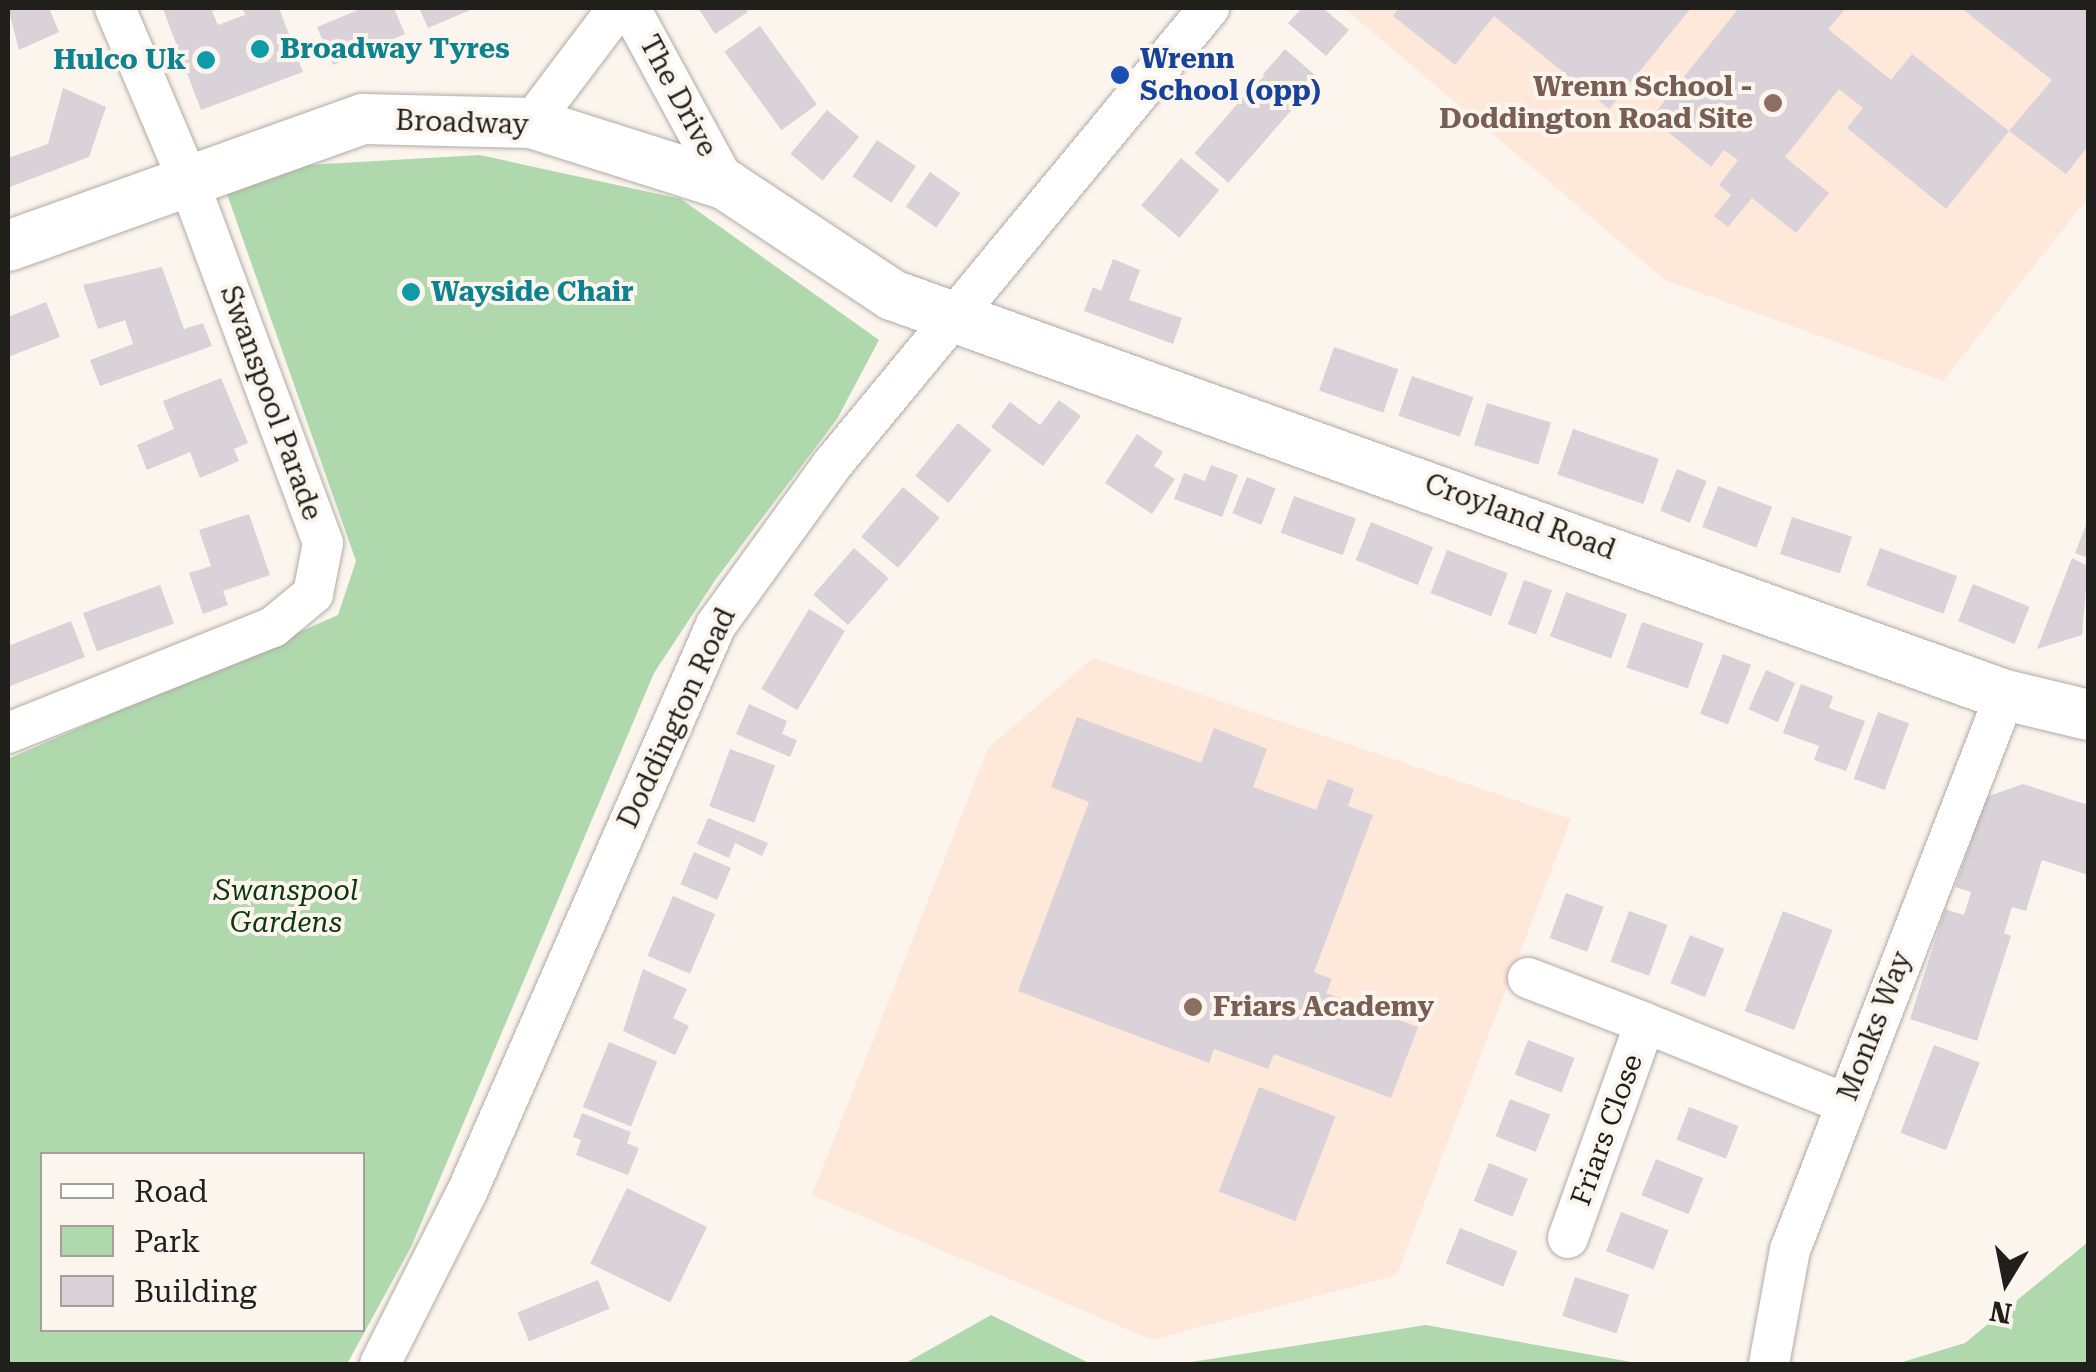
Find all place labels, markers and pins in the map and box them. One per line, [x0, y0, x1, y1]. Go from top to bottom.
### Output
place label: Broadway Tyres [280, 32, 510, 66]
marker: Broadway Tyres [249, 38, 271, 60]
place label: Wrenn School (opp) [1140, 42, 1321, 108]
place label: Hulco Uk [53, 43, 186, 77]
marker: Hulco Uk [195, 49, 217, 71]
marker: Wrenn School (opp) [1109, 64, 1131, 86]
place label: Wrenn School - Doddington Road Site [1439, 70, 1753, 136]
marker: Wrenn School - Doddington Road Site [1762, 92, 1784, 114]
place label: Wayside Chair [431, 275, 634, 309]
marker: Wayside Chair [400, 281, 422, 303]
place label: Friars Academy [1213, 990, 1434, 1024]
marker: Friars Academy [1182, 996, 1204, 1018]

